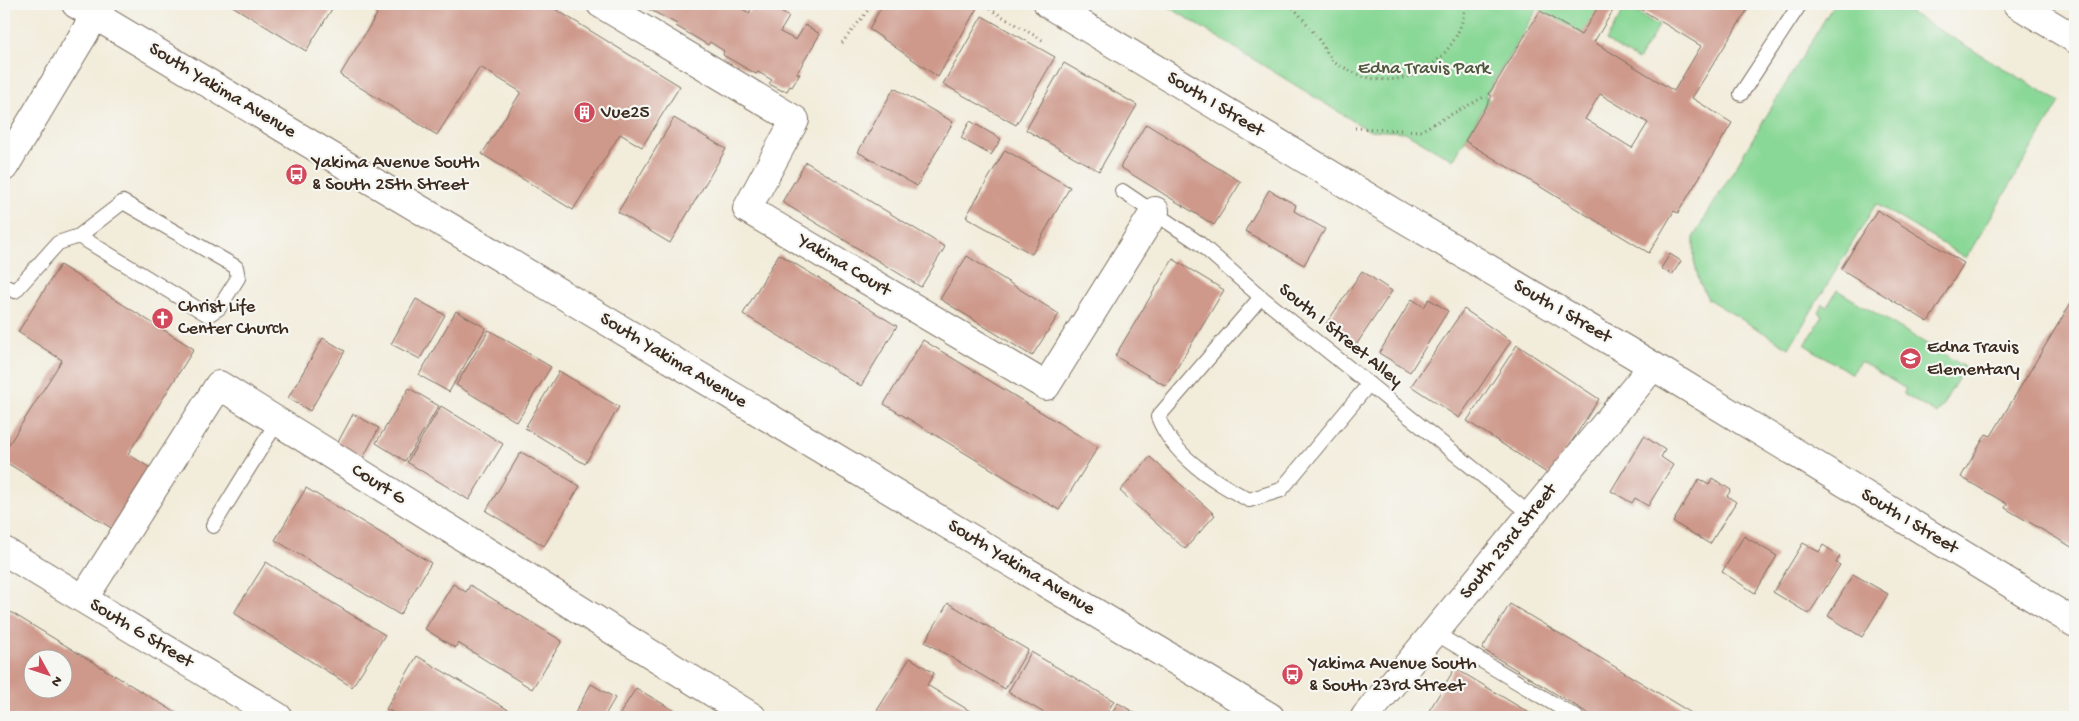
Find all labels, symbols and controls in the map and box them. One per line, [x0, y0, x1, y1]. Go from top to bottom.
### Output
street label: South Yakima Avenue [144, 38, 300, 144]
park label: Edna Travis Park [1358, 58, 1491, 81]
street label: South I Street [1162, 67, 1270, 144]
building icon: Vue25 [573, 101, 597, 125]
place label: Vue25 [600, 102, 650, 125]
place label: Yakima Avenue South & South 25th Street [310, 152, 480, 197]
bus stop icon: Yakima Avenue South & South 25th Street [284, 162, 308, 186]
street label: Yakima Court [792, 228, 896, 304]
street label: South I Street [1509, 275, 1617, 351]
street label: South I Street Alley [1273, 279, 1407, 393]
place label: Christ Life Center Church [178, 296, 289, 341]
church icon: Christ Life Center Church [150, 306, 174, 330]
street label: South Yakima Avenue [595, 308, 751, 414]
place label: Edna Travis Elementary [1927, 337, 2020, 382]
school or university icon: Edna Travis Elementary [1899, 347, 1923, 371]
street label: Court G [346, 459, 410, 511]
street label: South 23rd Street [1455, 478, 1564, 605]
street label: South I Street [1856, 484, 1964, 561]
street label: South Yakima Avenue [943, 515, 1099, 621]
street label: South G Street [85, 594, 199, 675]
north arrow [22, 648, 72, 698]
place label: Yakima Avenue South & South 23rd Street [1307, 653, 1477, 698]
bus stop icon: Yakima Avenue South & South 23rd Street [1281, 663, 1305, 687]
text: N [47, 672, 65, 690]

